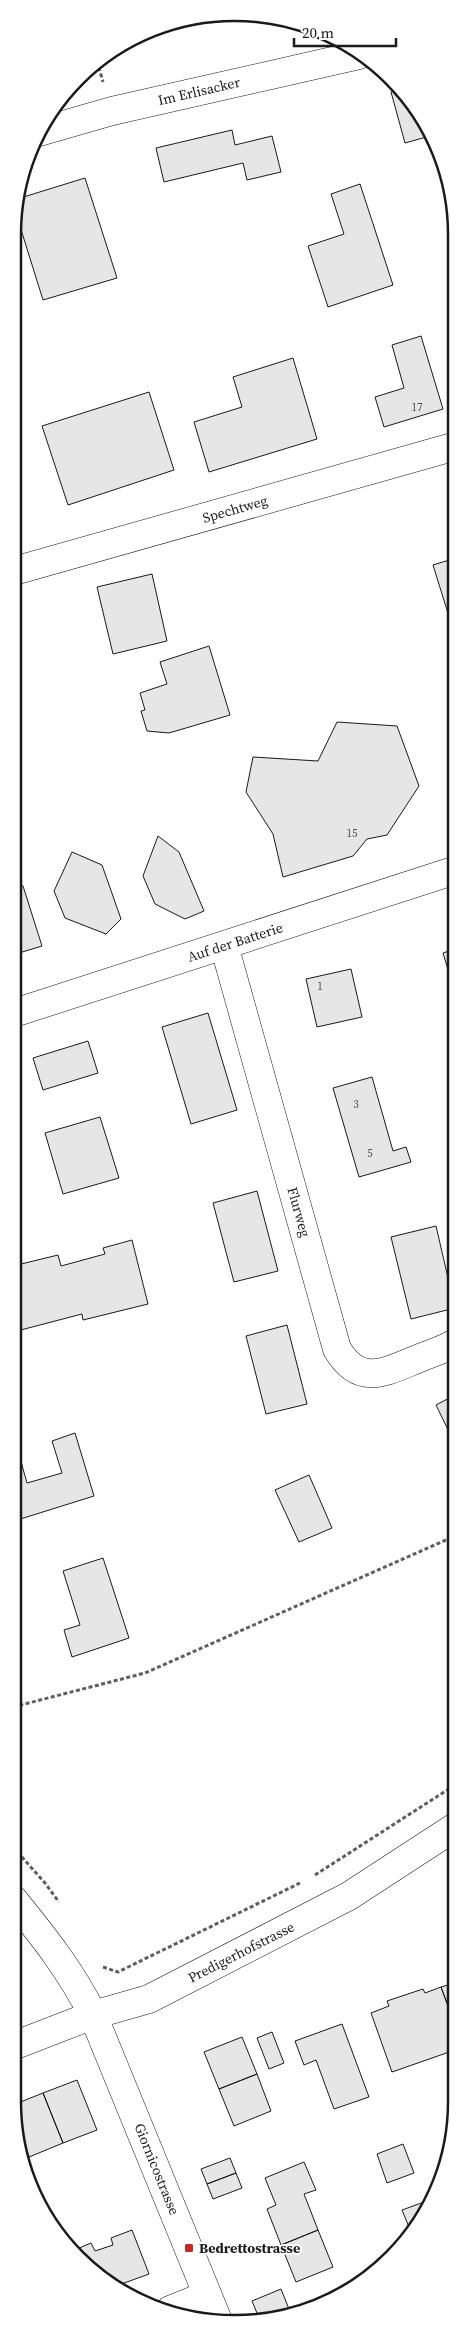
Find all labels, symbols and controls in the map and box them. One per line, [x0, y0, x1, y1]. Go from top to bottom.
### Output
scale bar [294, 15, 396, 47]
text: 20 m [302, 22, 334, 43]
street label: Im Erlisacker [156, 72, 242, 110]
house number: 17 [412, 400, 423, 415]
street label: Spechtweg [200, 490, 270, 528]
house number: 15 [347, 826, 358, 841]
street label: Auf der Batterie [185, 917, 285, 967]
house number: 1 [317, 979, 323, 994]
house number: 3 [353, 1097, 359, 1112]
house number: 5 [367, 1146, 373, 1161]
street label: Flurweg [282, 1185, 316, 1239]
street label: Predigerhofstrasse [184, 1917, 298, 1987]
street label: Giornicostrasse [129, 2120, 185, 2218]
place label: Bedrettostrasse [199, 2238, 300, 2258]
marker: Bedrettostrasse [183, 2242, 195, 2254]

